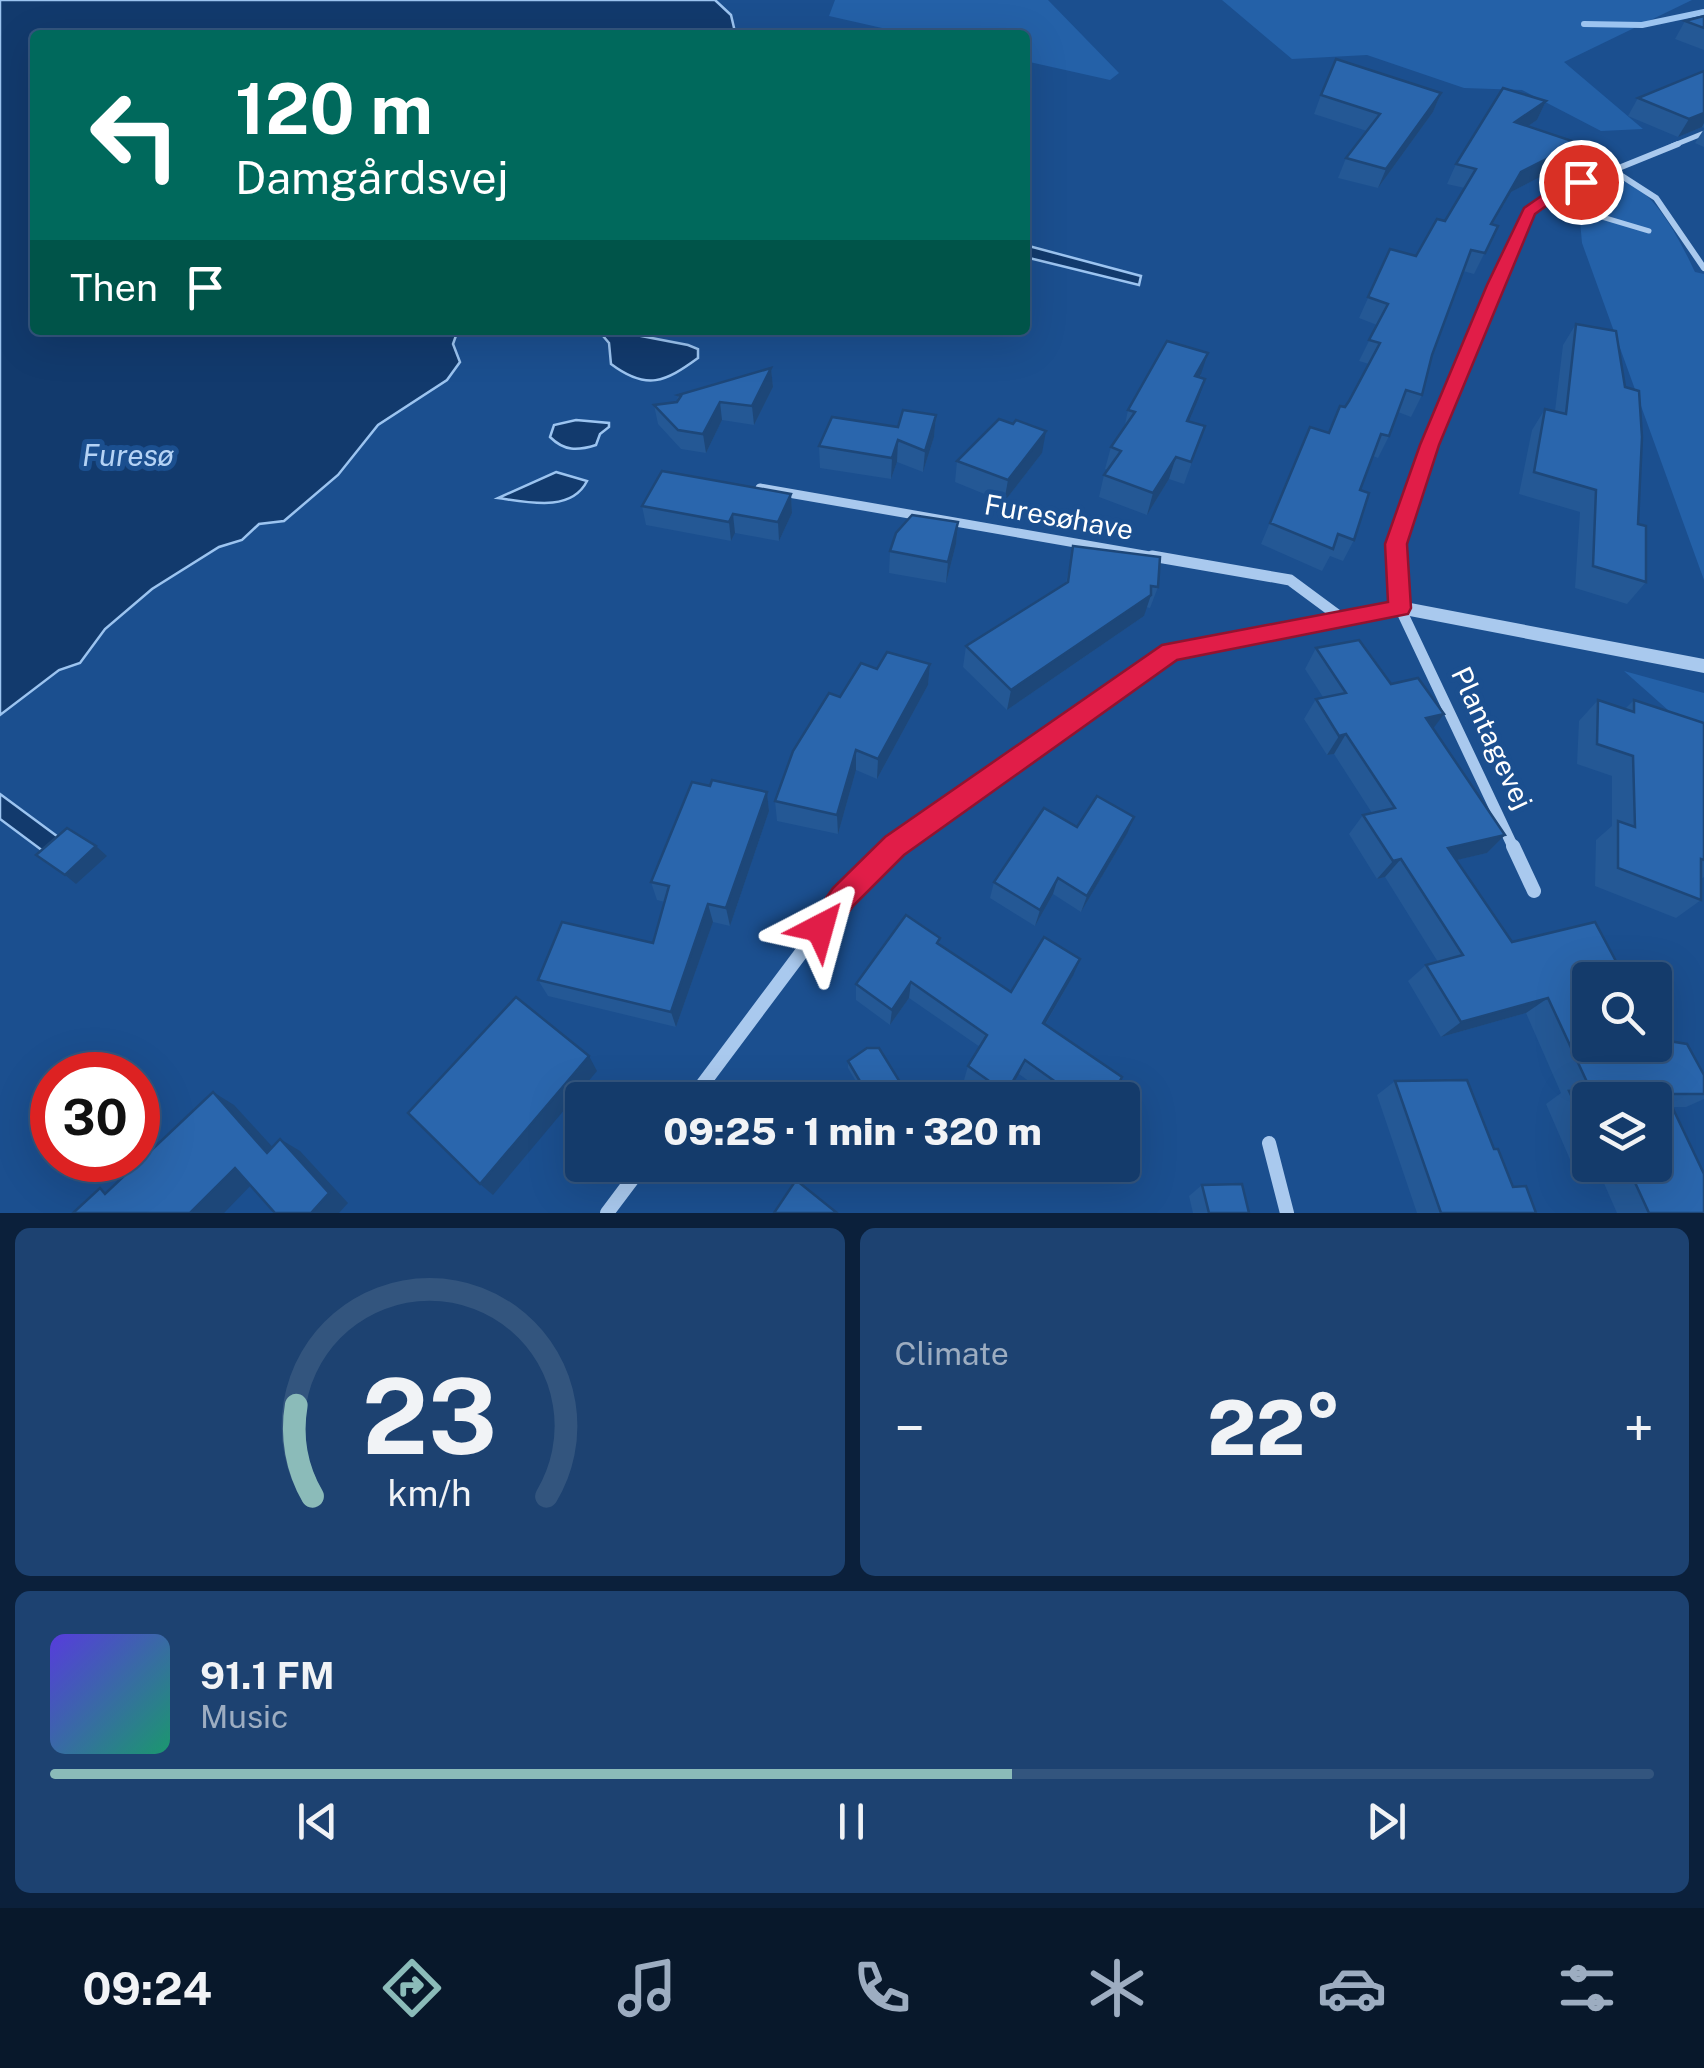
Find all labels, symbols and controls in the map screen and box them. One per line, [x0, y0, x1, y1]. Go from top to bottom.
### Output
text: 120 m [235, 67, 433, 150]
icon: left [70, 70, 200, 200]
pin [1539, 140, 1624, 225]
text: Damgårdsvej [235, 151, 509, 204]
icon: arrive [1554, 155, 1609, 210]
icon: arrive [178, 260, 233, 315]
text: Then [70, 265, 158, 310]
water label: Furesø [82, 437, 174, 473]
street label: Furesøhave [982, 487, 1136, 546]
street label: Plantagevej [1445, 661, 1540, 814]
position arrow [768, 876, 872, 980]
map controls [1572, 962, 1672, 1182]
button: search [1572, 962, 1672, 1062]
speed limit sign: 30 [30, 1052, 160, 1182]
button: layers [1572, 1082, 1672, 1182]
text: 09:25 · 1 min · 320 m [663, 1109, 1042, 1154]
text: Climate [895, 1335, 1009, 1372]
text: 23 [362, 1355, 497, 1477]
text: 22° [1207, 1384, 1341, 1472]
text: − [895, 1396, 925, 1460]
text: + [1624, 1396, 1654, 1460]
text: km/h [388, 1472, 472, 1514]
text: 91.1 FM [200, 1653, 335, 1698]
text: Music [200, 1698, 288, 1735]
icon: previous [290, 1794, 345, 1849]
icon: pause [824, 1794, 879, 1849]
icon: next [1359, 1794, 1414, 1849]
icon: directions [377, 1953, 447, 2023]
icon: music [612, 1953, 682, 2023]
icon: phone [847, 1953, 917, 2023]
icon: climate [1082, 1953, 1152, 2023]
icon: car [1317, 1953, 1387, 2023]
icon: filters [1552, 1953, 1622, 2023]
text: 09:24 [82, 1962, 212, 2015]

